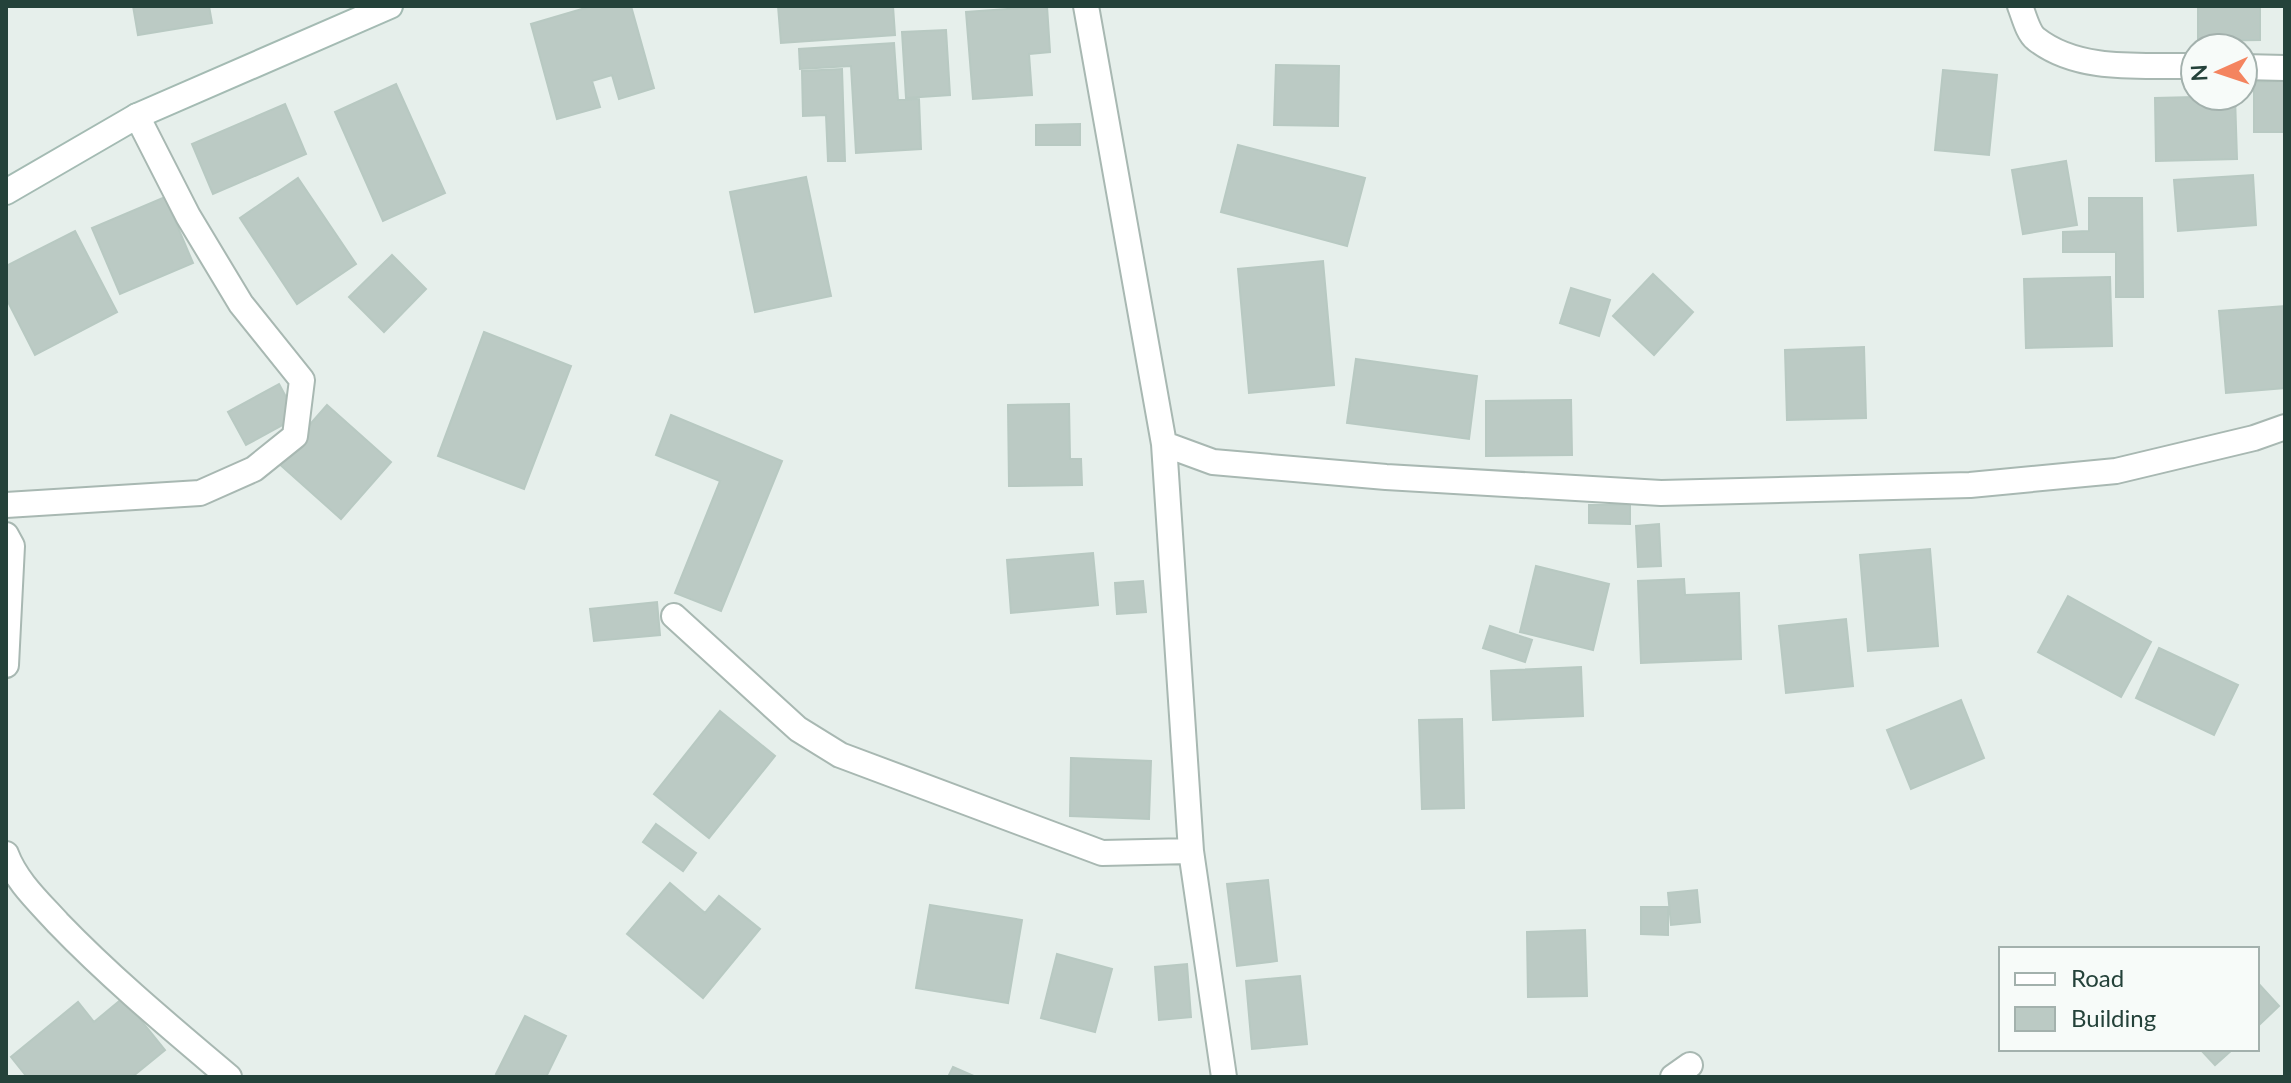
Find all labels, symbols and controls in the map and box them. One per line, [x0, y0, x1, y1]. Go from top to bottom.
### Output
north arrow [2179, 32, 2259, 112]
text: N [2185, 64, 2212, 82]
legend [1999, 947, 2259, 1051]
text: Road [2071, 963, 2124, 992]
text: Building [2071, 1003, 2156, 1032]

